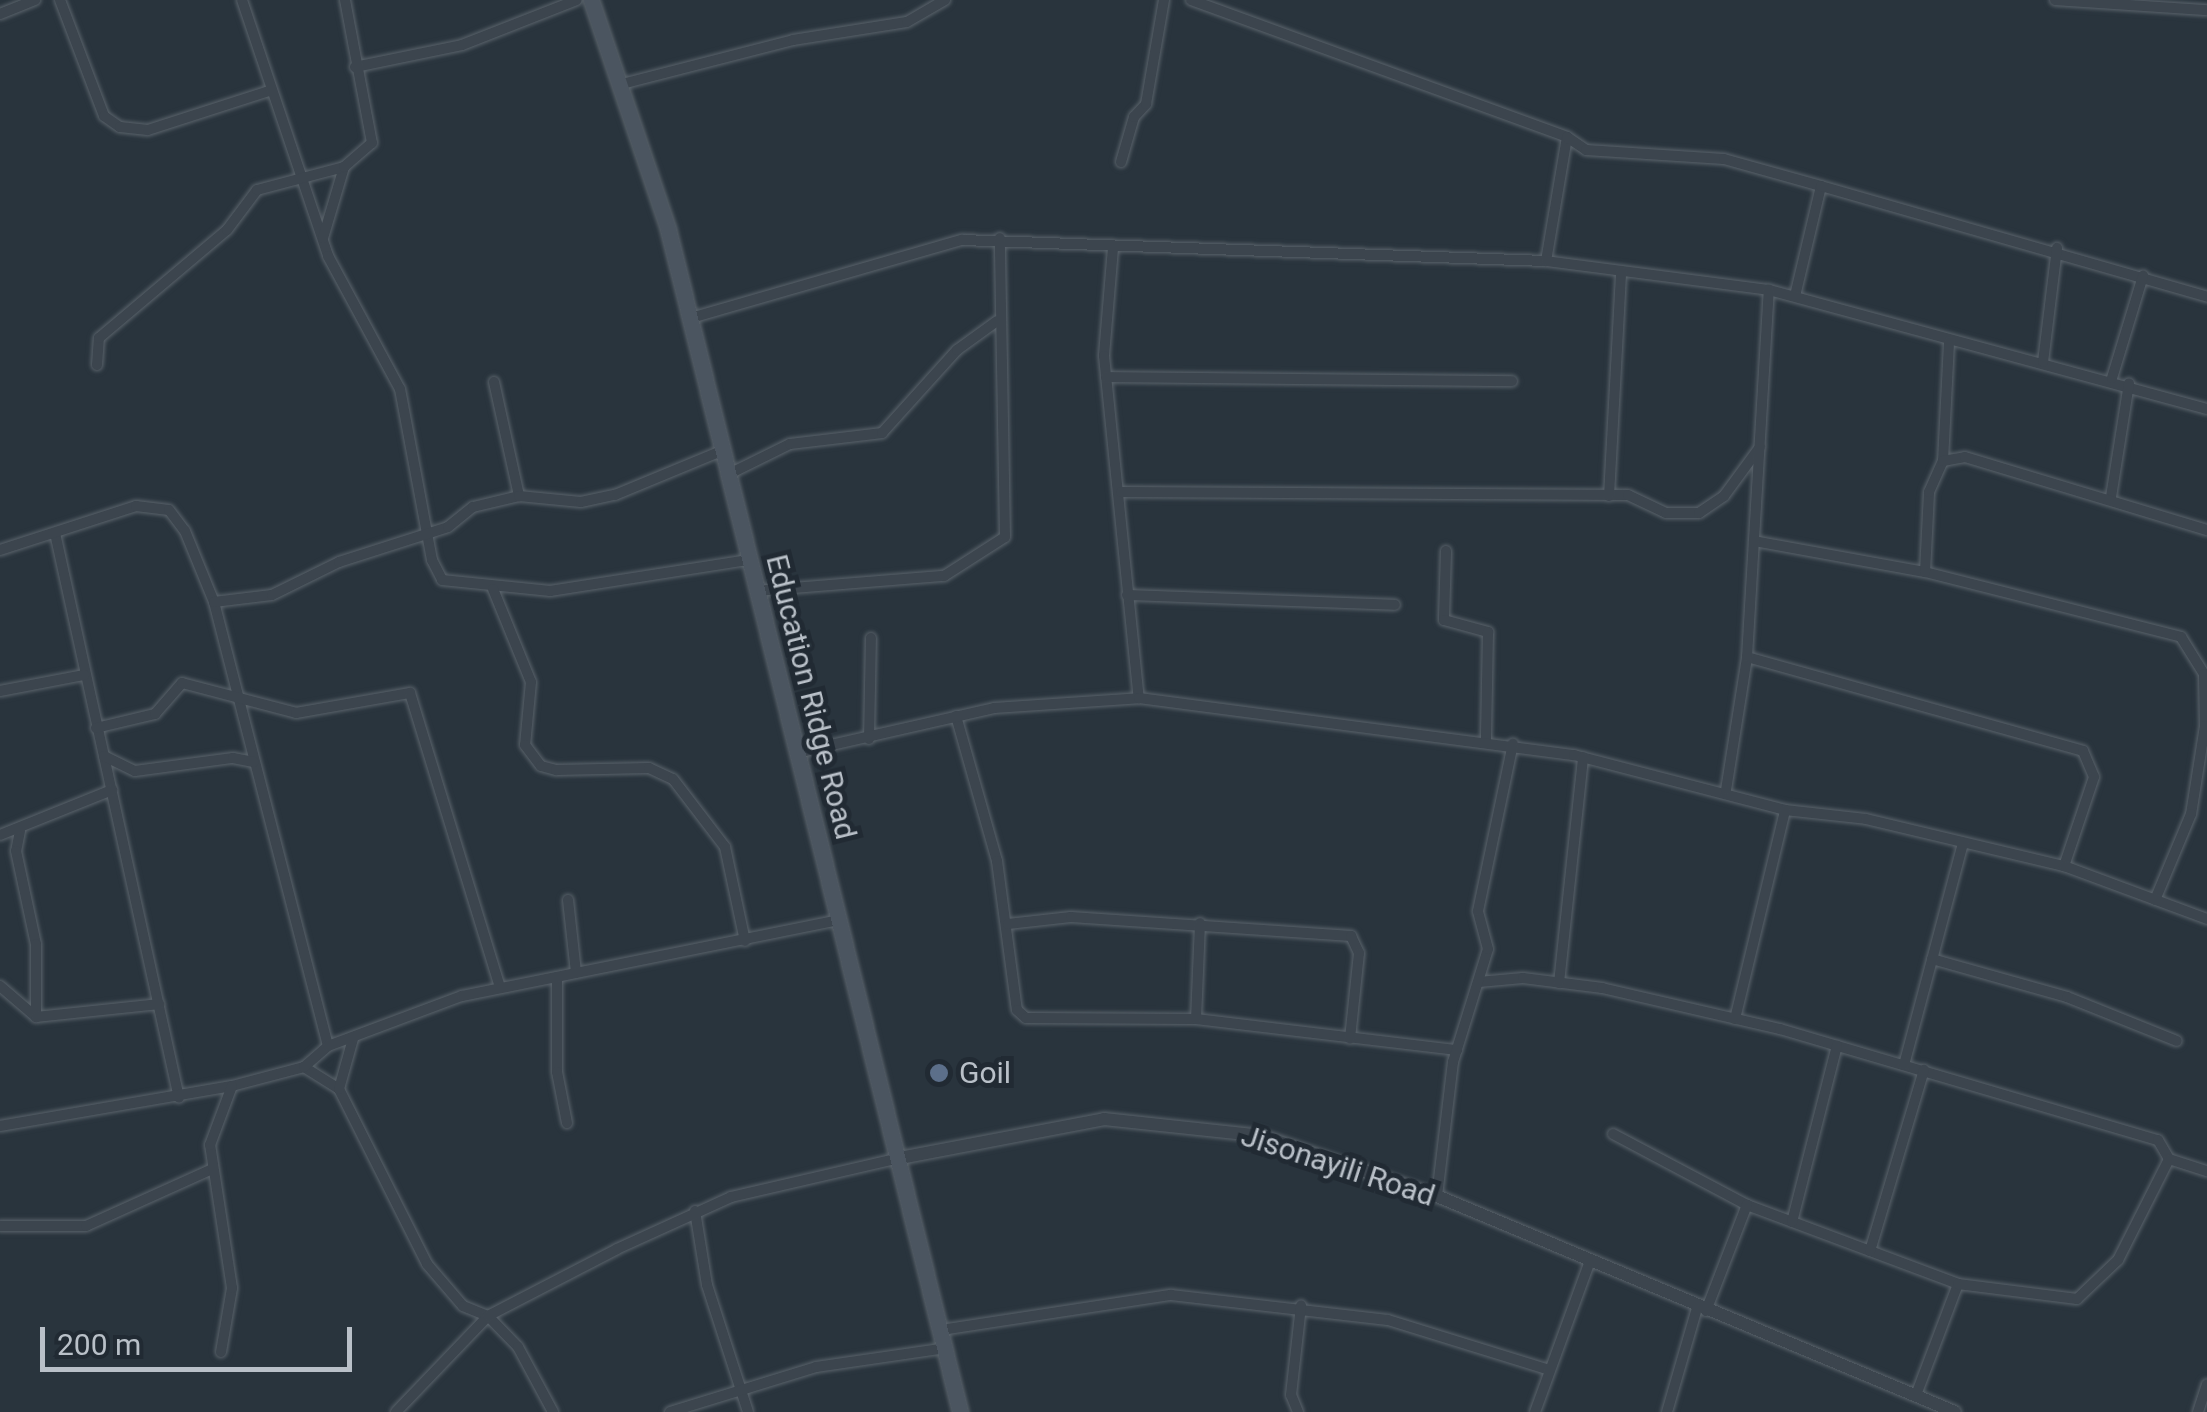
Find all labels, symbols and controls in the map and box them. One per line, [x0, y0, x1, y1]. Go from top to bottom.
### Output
street label: Education Ridge Road [758, 551, 864, 843]
place label: Goil [959, 1055, 1011, 1091]
marker: Goil [928, 1062, 950, 1084]
street label: Jisonayili Road [1237, 1118, 1439, 1214]
scale bar [45, 1307, 358, 1369]
text: 200 m [57, 1327, 141, 1362]

